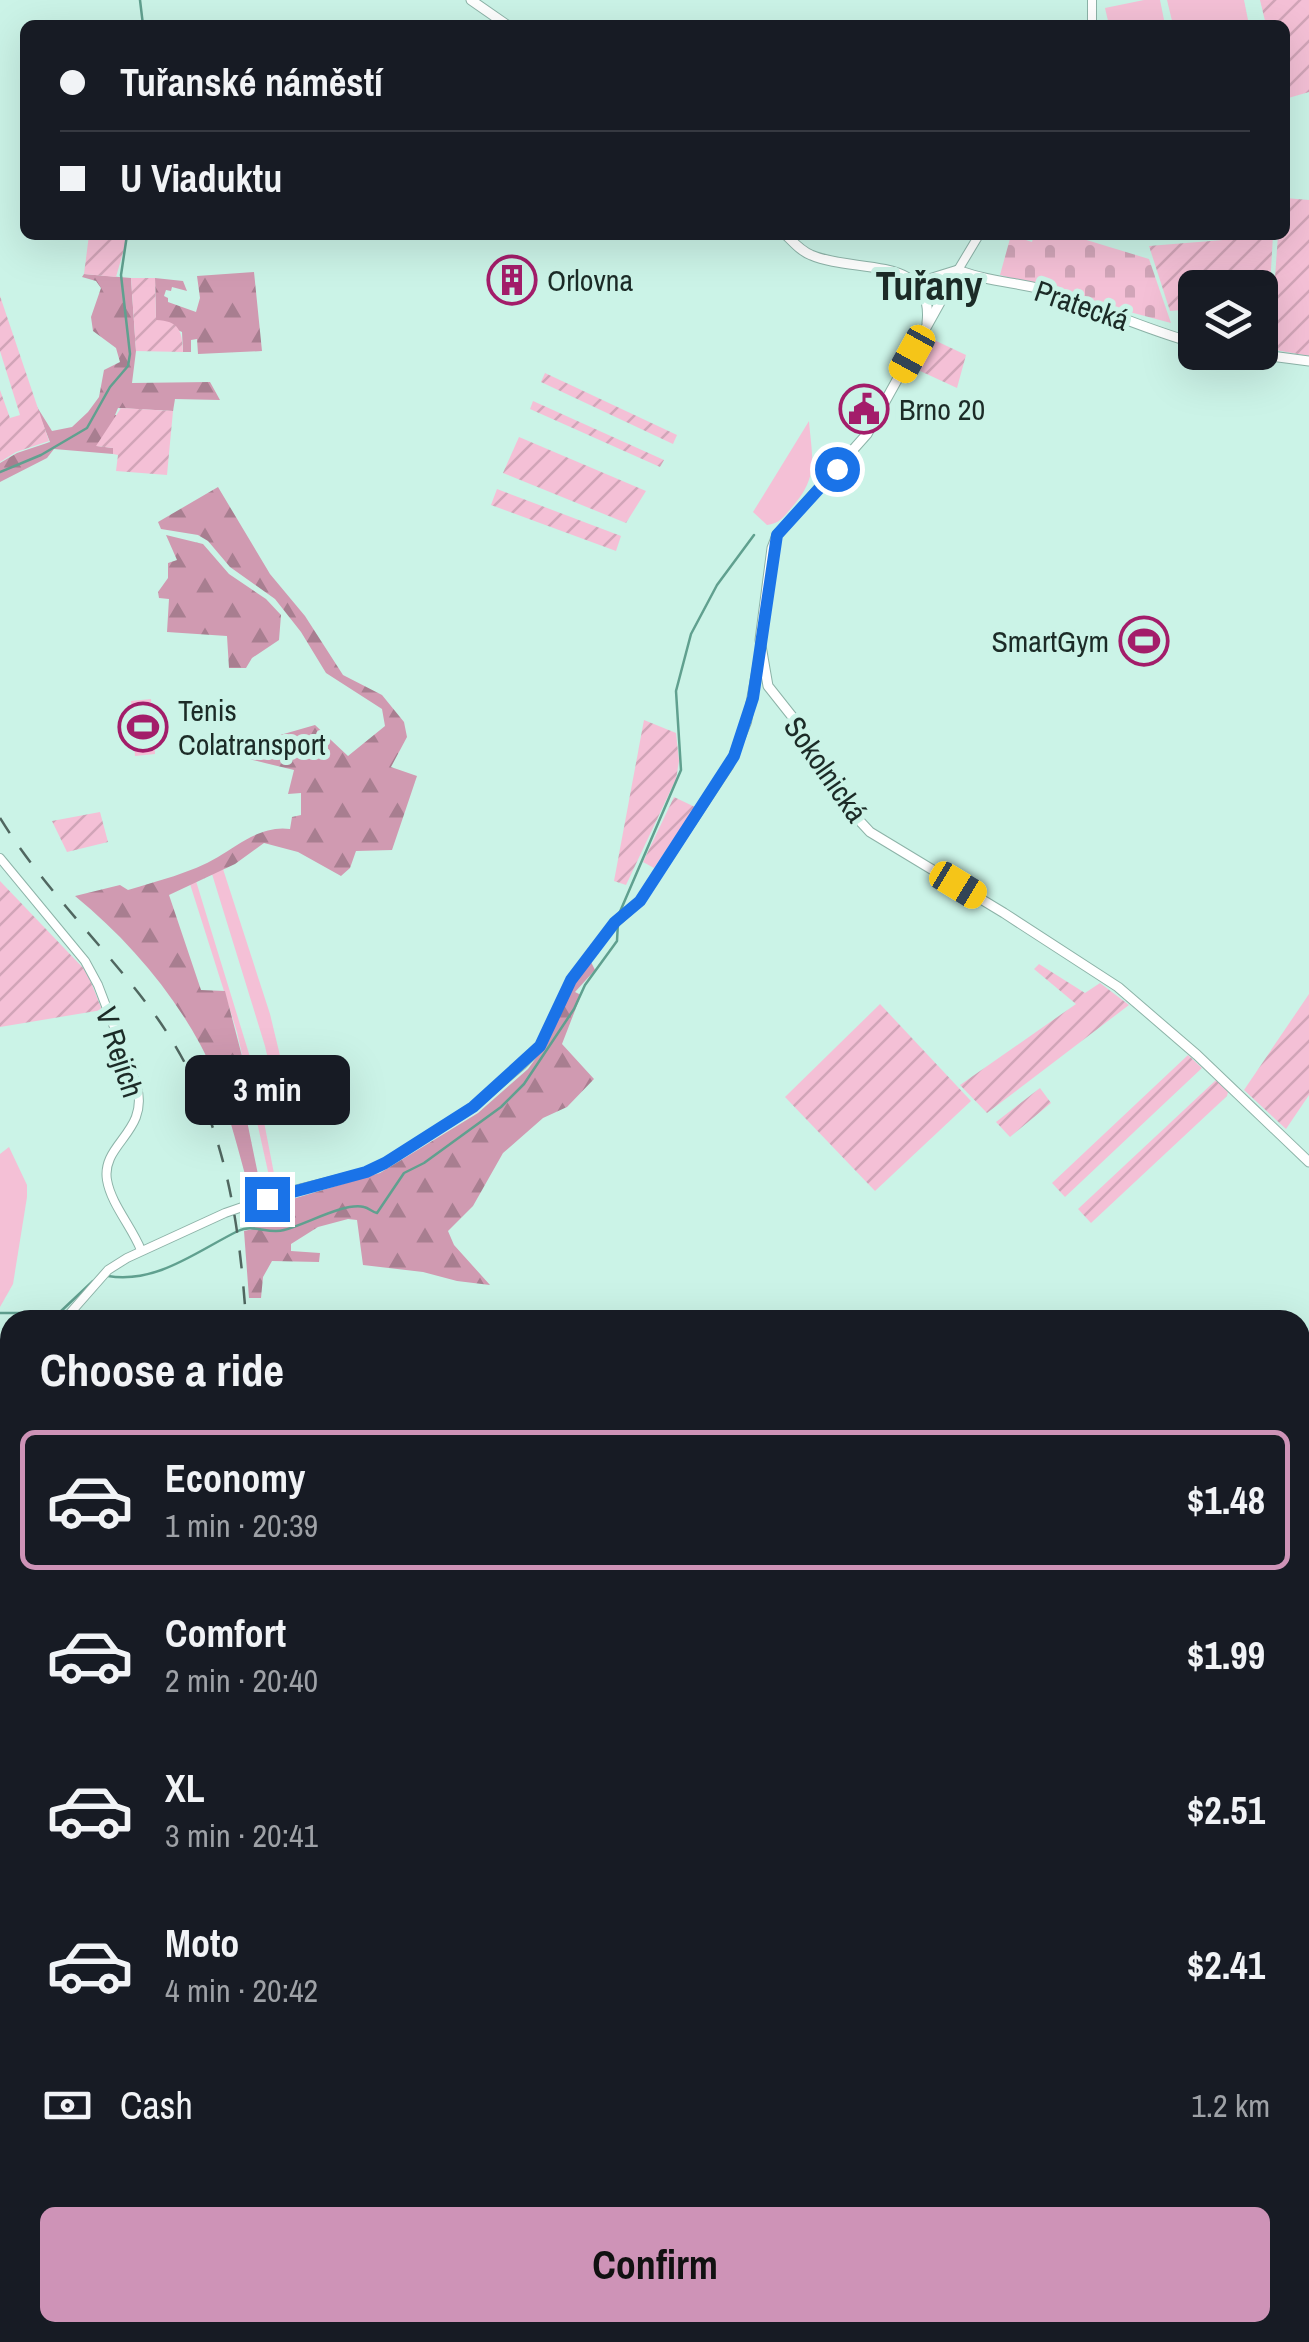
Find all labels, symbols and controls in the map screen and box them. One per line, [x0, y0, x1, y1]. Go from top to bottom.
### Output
text: Tuřanské náměstí [120, 57, 383, 108]
text: U Viaduktu [120, 153, 282, 204]
building icon: Orlovna [486, 254, 538, 306]
district label: Tuřany [876, 259, 983, 312]
place label: Orlovna [547, 260, 633, 300]
street label: Pratecká [1030, 270, 1135, 340]
map controls [1178, 270, 1278, 370]
button: layers [1178, 270, 1278, 370]
car [884, 320, 940, 388]
public building icon: Brno 20 [838, 383, 890, 435]
place label: Brno 20 [899, 389, 985, 429]
route start [815, 447, 860, 492]
sports icon: SmartGym [1118, 615, 1170, 667]
place label: SmartGym [991, 621, 1109, 661]
place label: Tenis Colatransport [178, 690, 326, 764]
sports icon: Tenis Colatransport [117, 701, 169, 753]
street label: Sokolnická [775, 708, 877, 830]
car [925, 857, 991, 913]
street label: V Rejích [87, 1002, 153, 1102]
callout: 3 min [184, 1054, 350, 1124]
text: 3 min [233, 1068, 302, 1111]
route end [245, 1177, 290, 1222]
text: Choose a ride [40, 1339, 284, 1400]
text: Economy [165, 1453, 305, 1504]
icon: car [45, 1455, 135, 1545]
text: $1.48 [1187, 1475, 1265, 1526]
text: 1 min · 20:39 [165, 1504, 318, 1547]
text: Comfort [165, 1608, 286, 1659]
icon: car [45, 1610, 135, 1700]
text: $1.99 [1187, 1630, 1265, 1681]
text: 2 min · 20:40 [165, 1659, 318, 1702]
text: XL [165, 1763, 205, 1814]
icon: car [45, 1765, 135, 1855]
text: $2.51 [1187, 1785, 1265, 1836]
text: 3 min · 20:41 [165, 1814, 318, 1857]
text: Moto [165, 1918, 239, 1969]
icon: car [45, 1920, 135, 2010]
text: $2.41 [1187, 1940, 1265, 1991]
text: 4 min · 20:42 [165, 1969, 318, 2012]
icon: cash [40, 2078, 95, 2133]
text: Cash [120, 2080, 193, 2131]
text: 1.2 km [1191, 2084, 1270, 2127]
button: Confirm [40, 2207, 1270, 2322]

